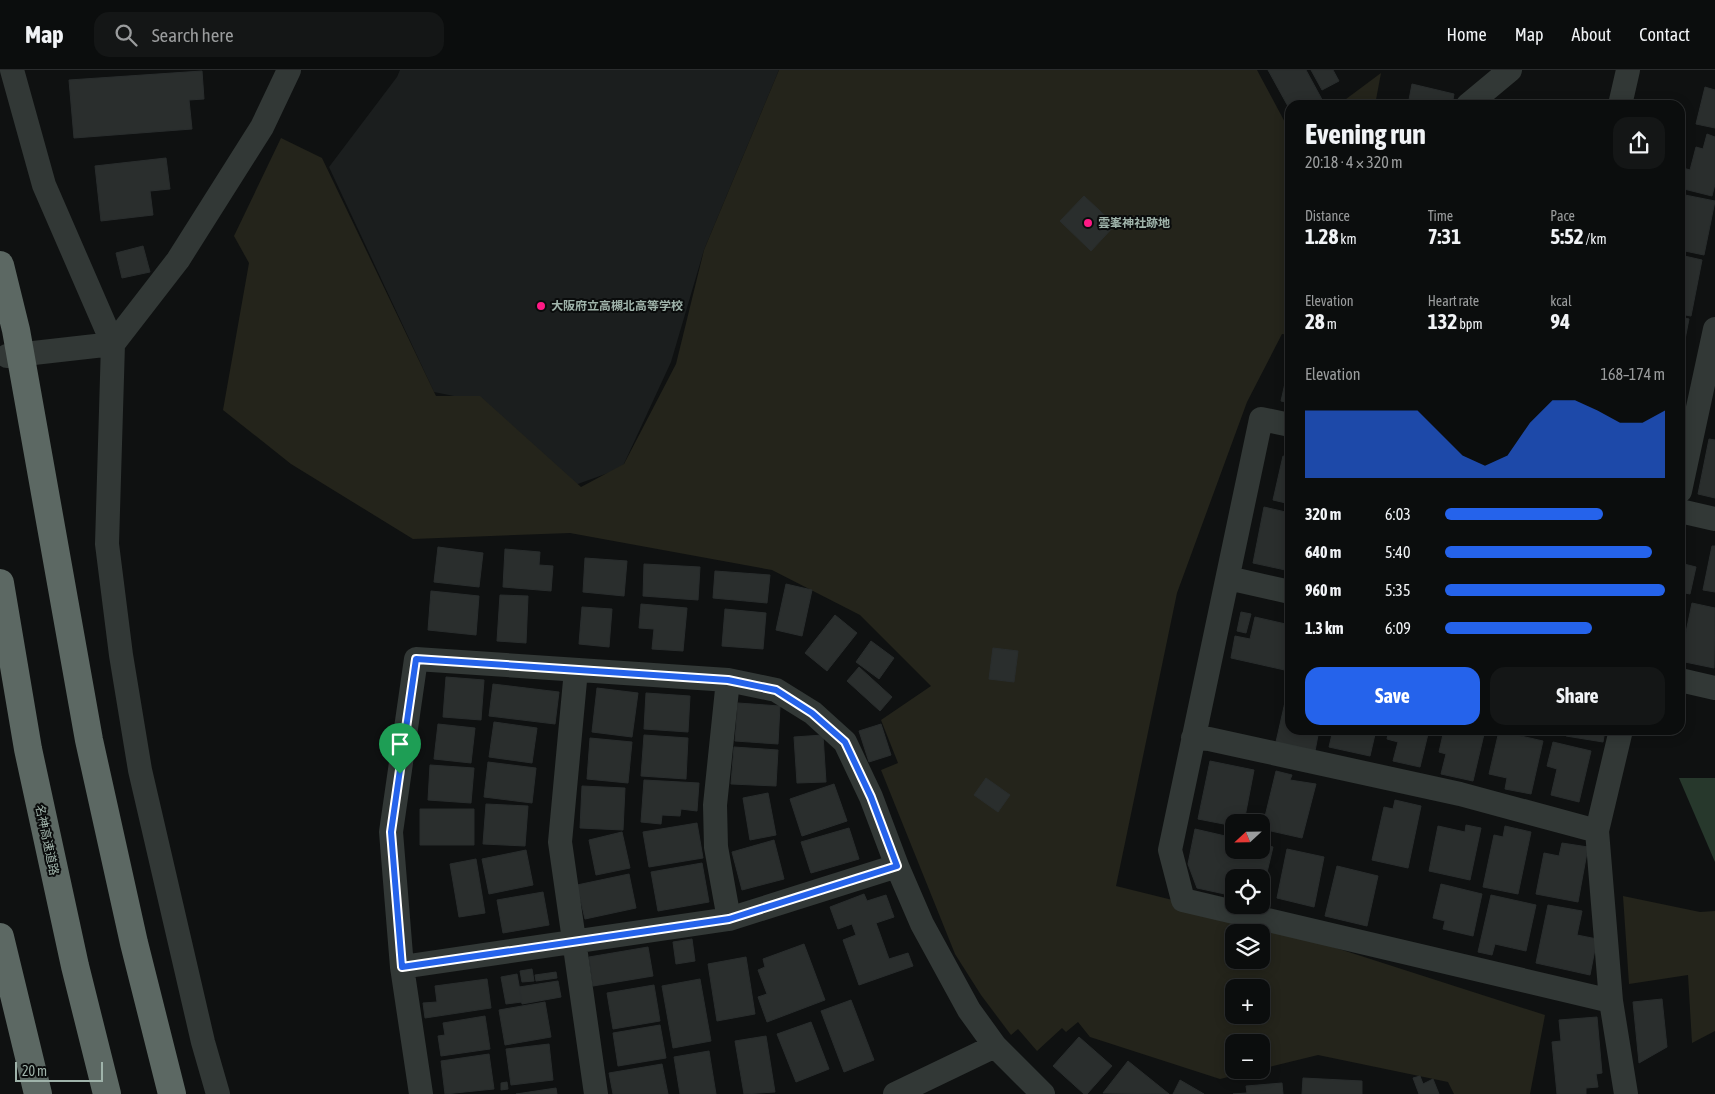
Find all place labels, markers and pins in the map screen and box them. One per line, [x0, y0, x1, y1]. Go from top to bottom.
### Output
place label: 雲峯神社跡地 [1098, 216, 1170, 230]
marker: 雲峯神社跡地 [1082, 217, 1094, 229]
place label: 大阪府立高槻北高等学校 [551, 299, 683, 313]
marker: 大阪府立高槻北高等学校 [535, 300, 547, 312]
pin [379, 723, 421, 774]

